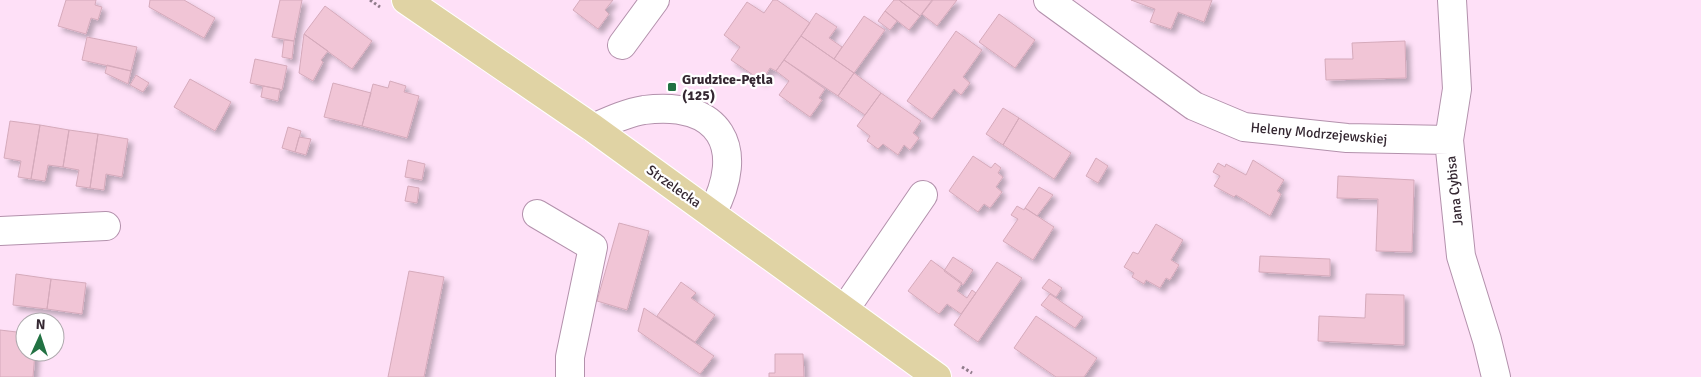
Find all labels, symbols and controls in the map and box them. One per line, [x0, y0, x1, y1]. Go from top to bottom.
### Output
place label: Grudzice-Pętla (125) [682, 71, 773, 104]
marker: Grudzice-Pętla (125) [666, 81, 678, 93]
street label: Heleny Modrzejewskiej [1250, 119, 1388, 148]
street label: Jana Cybisa [1442, 155, 1467, 227]
street label: Strzelecka [643, 161, 704, 211]
north arrow [15, 312, 65, 362]
text: N [35, 316, 46, 333]

